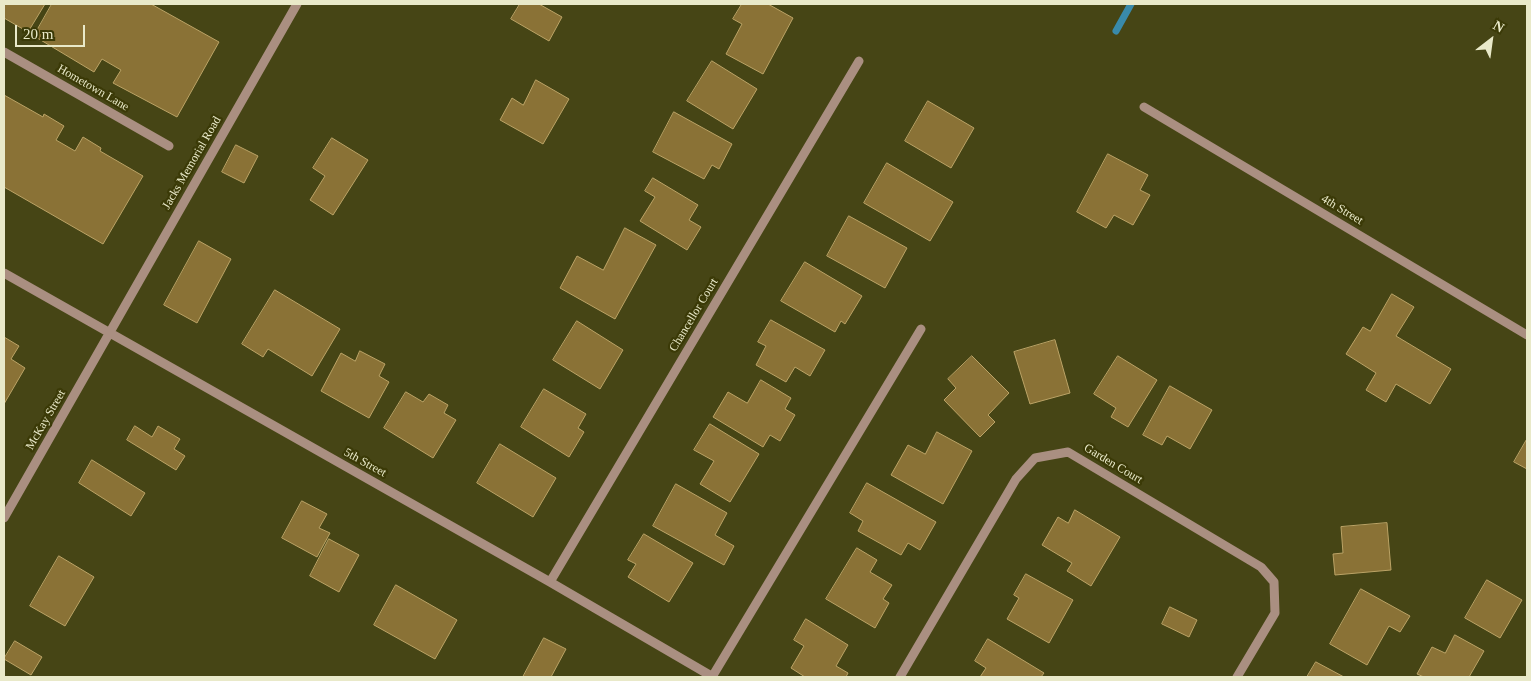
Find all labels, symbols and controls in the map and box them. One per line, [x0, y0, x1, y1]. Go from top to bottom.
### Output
scale bar [18, 15, 88, 47]
north arrow [1466, 15, 1516, 65]
text: N [1491, 18, 1507, 36]
text: 20 m [23, 26, 53, 42]
street label: Hometown Lane [55, 62, 131, 114]
street label: Jacks Memorial Road [160, 114, 224, 212]
street label: 4th Street [1318, 192, 1366, 228]
street label: Chancellor Court [666, 276, 722, 354]
street label: McKay Street [23, 387, 69, 453]
street label: Garden Court [1081, 441, 1145, 487]
street label: 5th Street [341, 445, 389, 481]

